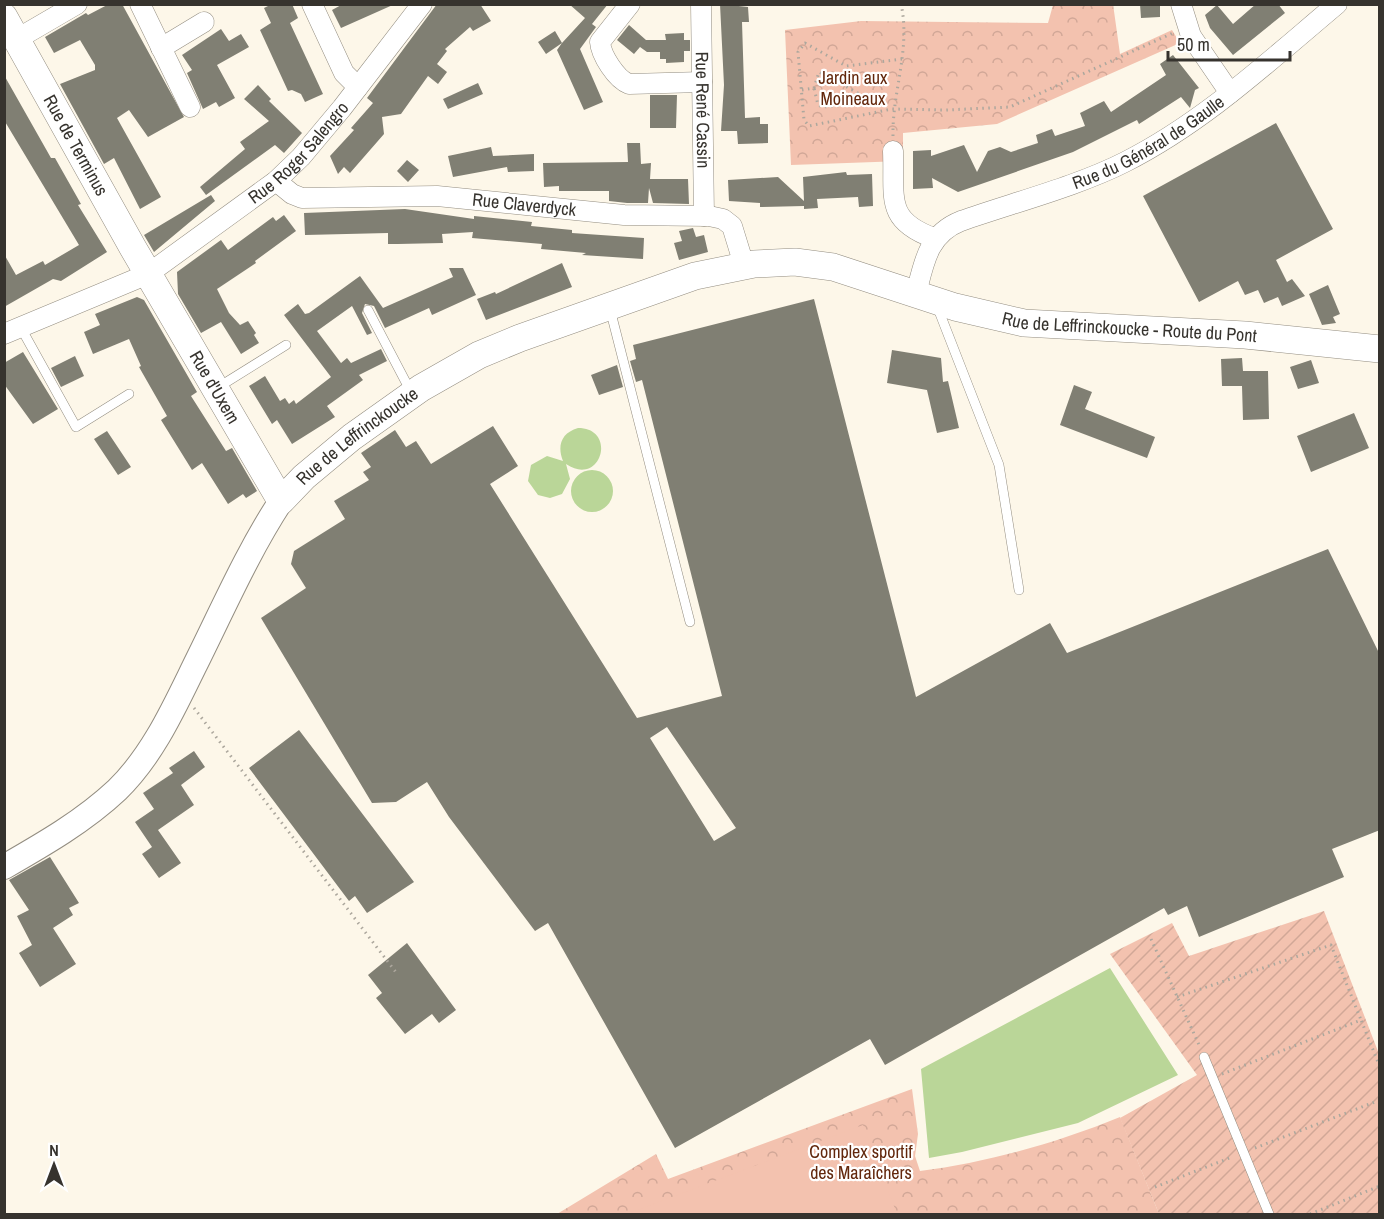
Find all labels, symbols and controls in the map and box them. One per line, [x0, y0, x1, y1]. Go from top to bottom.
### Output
scale bar [1168, 24, 1290, 62]
text: 50 m [1177, 32, 1210, 57]
street label: Rue René Cassin [690, 52, 716, 168]
park label: Jardin aux Moineaux [819, 65, 888, 111]
street label: Rue du Général de Gaulle [1069, 89, 1229, 195]
street label: Rue de Terminus [38, 90, 114, 200]
street label: Rue Roger Salengro [243, 96, 354, 209]
street label: Rue Claverdyck [471, 187, 578, 222]
street label: Rue de Leffrinckoucke - Route du Pont [1000, 305, 1258, 348]
street label: Rue d'Uxem [184, 346, 246, 428]
street label: Rue de Leffrinckoucke [290, 381, 423, 490]
north arrow [24, 1135, 84, 1195]
text: N [49, 1139, 59, 1161]
park label: Complex sportif des Maraîchers [809, 1139, 914, 1185]

